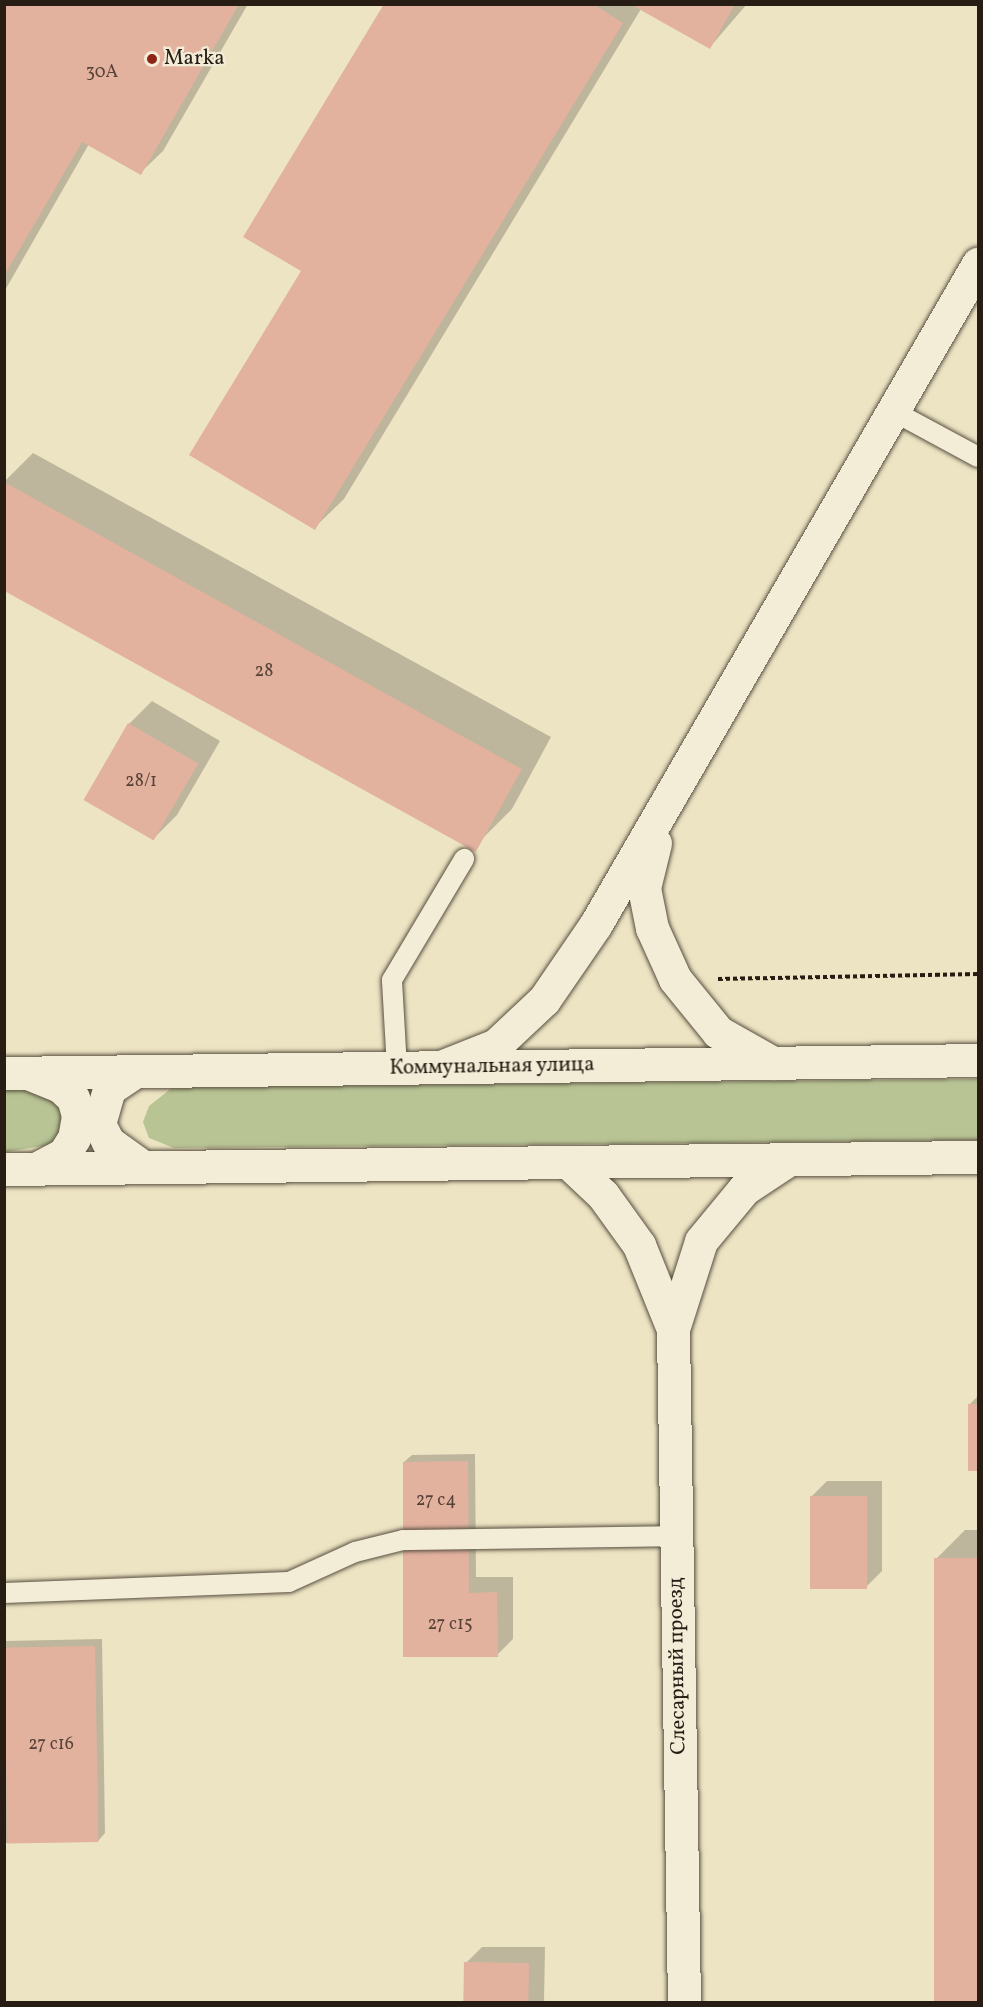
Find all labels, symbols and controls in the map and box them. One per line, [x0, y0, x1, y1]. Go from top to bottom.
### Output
place label: Marka [164, 46, 225, 72]
marker: Marka [145, 52, 159, 66]
house number: 30А [86, 62, 118, 84]
house number: 28 [255, 661, 273, 683]
house number: 28/1 [125, 771, 157, 793]
street label: Коммунальная улица [389, 1053, 595, 1081]
house number: 27 c4 [416, 1490, 456, 1512]
street label: Слесарный проезд [664, 1577, 692, 1755]
house number: 27 c15 [427, 1614, 473, 1636]
house number: 27 c16 [28, 1734, 74, 1756]

